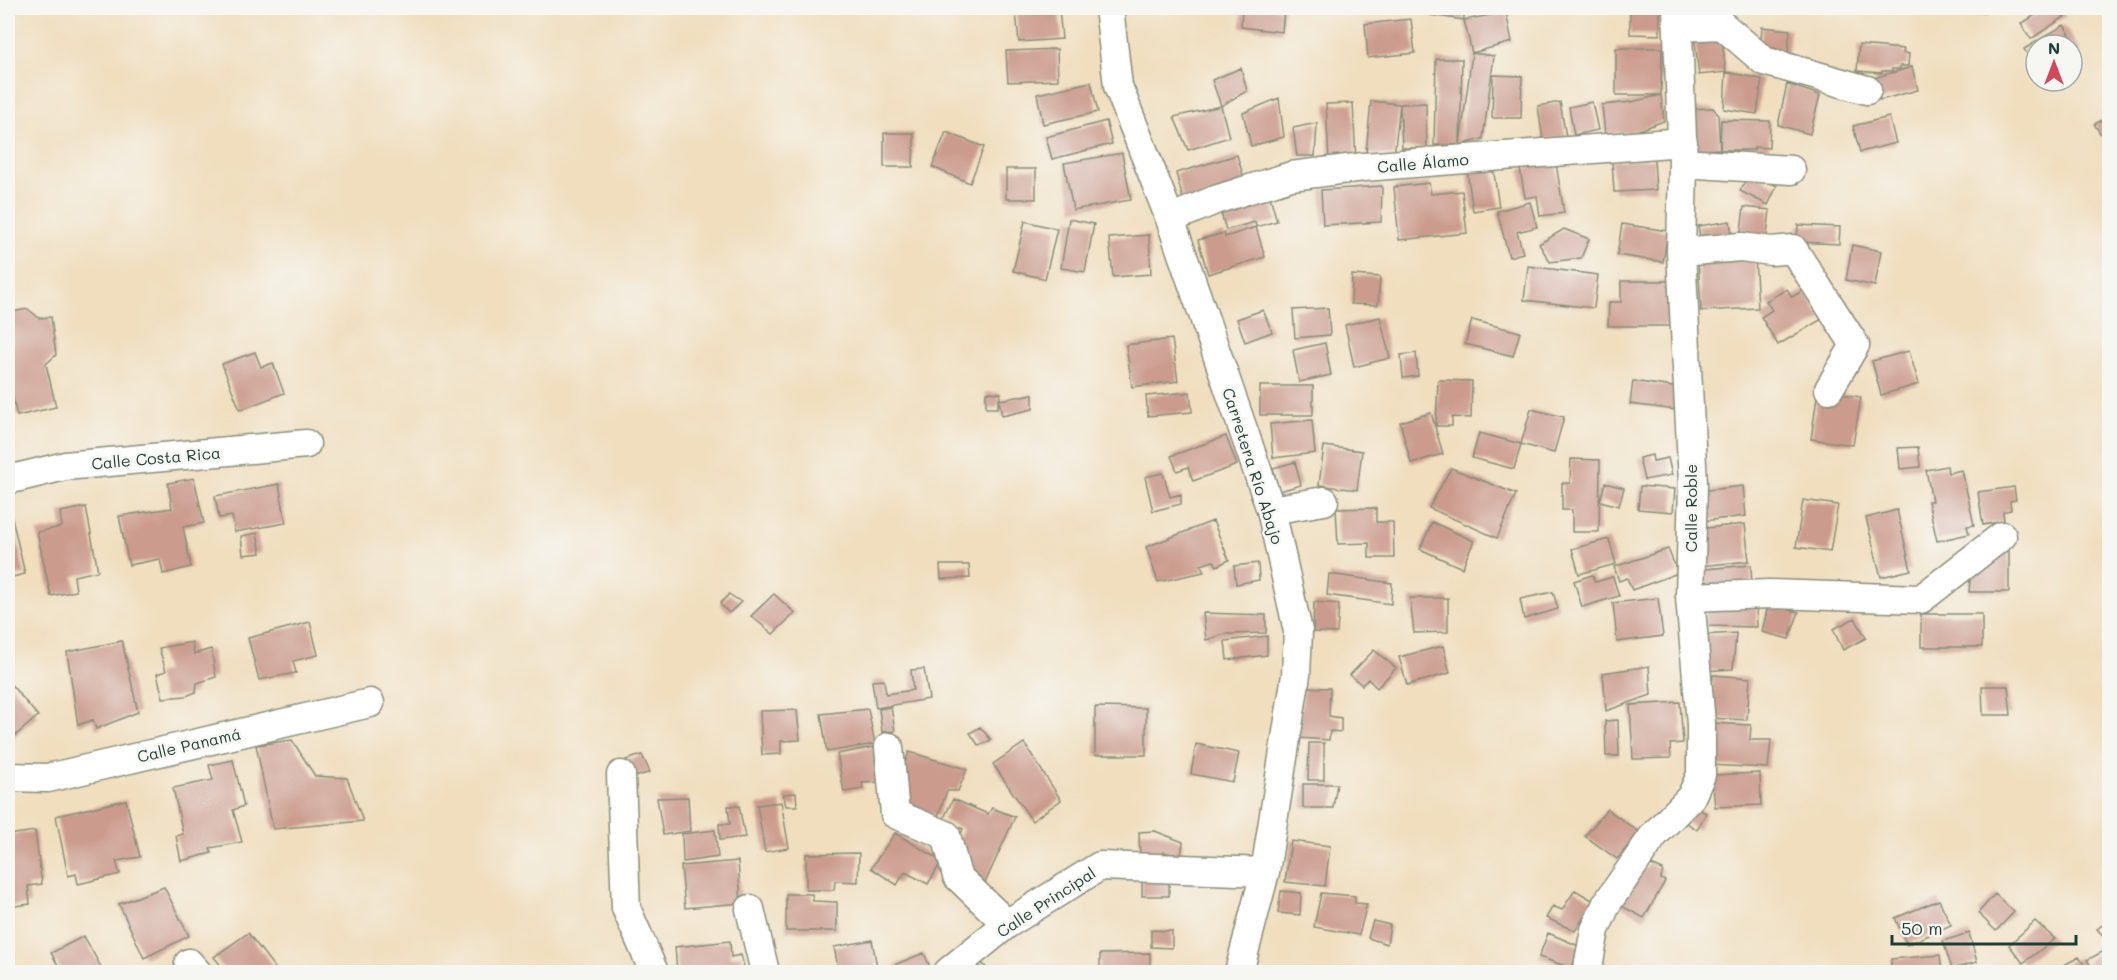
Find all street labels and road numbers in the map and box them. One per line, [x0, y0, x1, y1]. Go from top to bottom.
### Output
street label: Calle Álamo [1376, 148, 1470, 177]
street label: Carretera Río Abajo [1218, 385, 1289, 547]
street label: Calle Costa Rica [90, 441, 222, 474]
street label: Calle Roble [1680, 464, 1701, 552]
street label: Calle Panamá [135, 722, 243, 767]
street label: Calle Principal [992, 862, 1099, 941]

